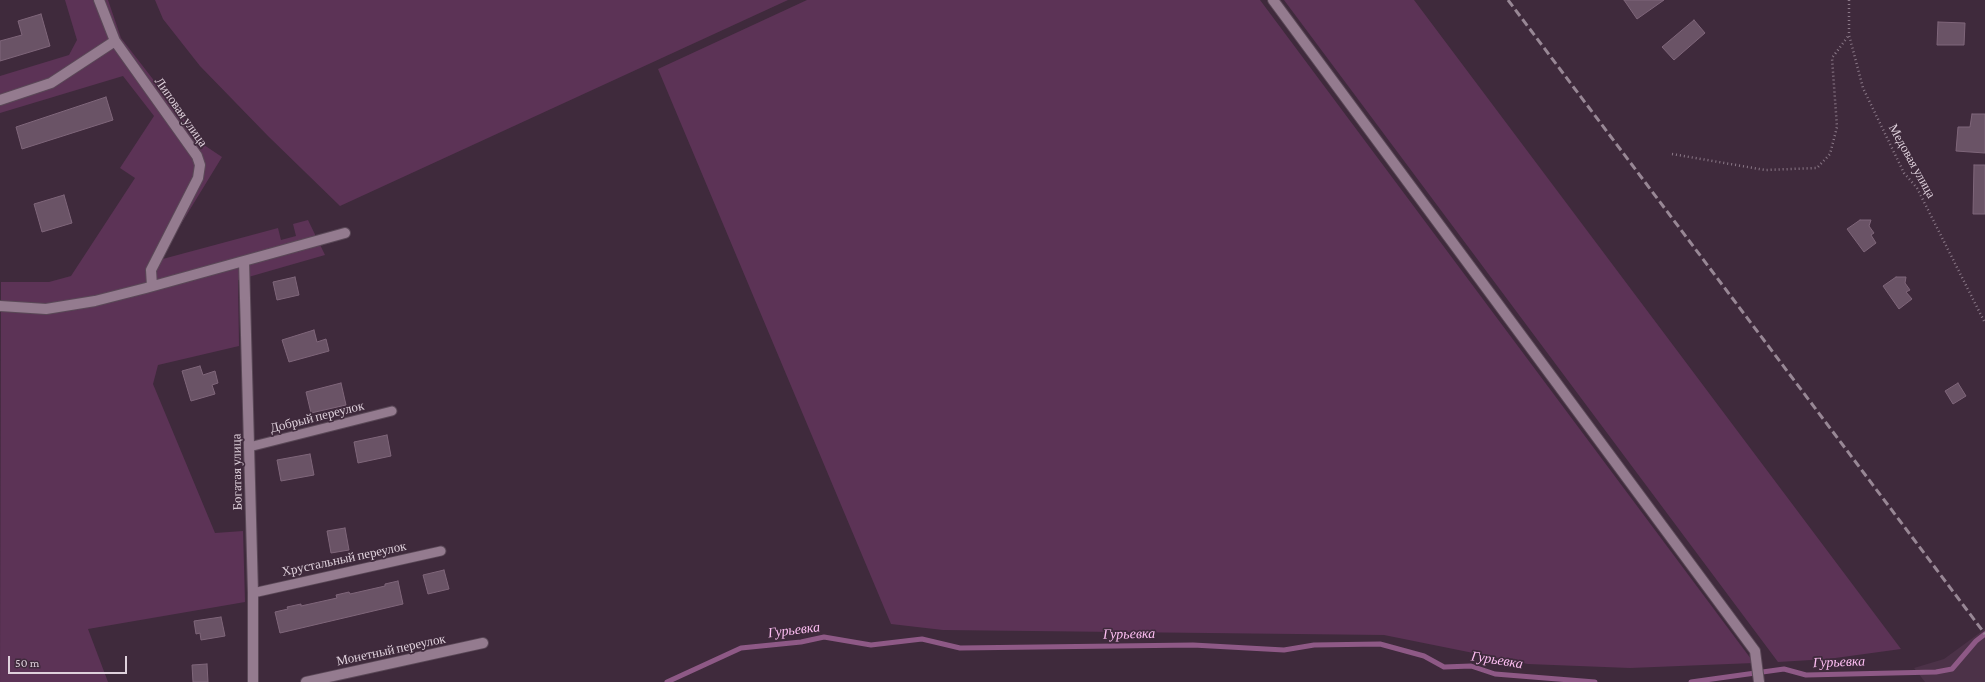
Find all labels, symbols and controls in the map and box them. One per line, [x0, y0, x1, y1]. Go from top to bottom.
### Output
street label: Липовая улица [151, 74, 211, 150]
street label: Медовая улица [1885, 121, 1939, 201]
street label: Добрый переулок [268, 398, 366, 436]
street label: Богатая улица [229, 433, 245, 511]
street label: Хрустальный переулок [280, 538, 408, 580]
water label: Гурьевка [767, 618, 821, 642]
water label: Гурьевка [1103, 625, 1155, 643]
street label: Монетный переулок [335, 631, 447, 669]
scale bar [10, 648, 129, 674]
water label: Гурьевка [1470, 648, 1524, 672]
water label: Гурьевка [1813, 653, 1865, 671]
text: 50 m [15, 656, 39, 670]

